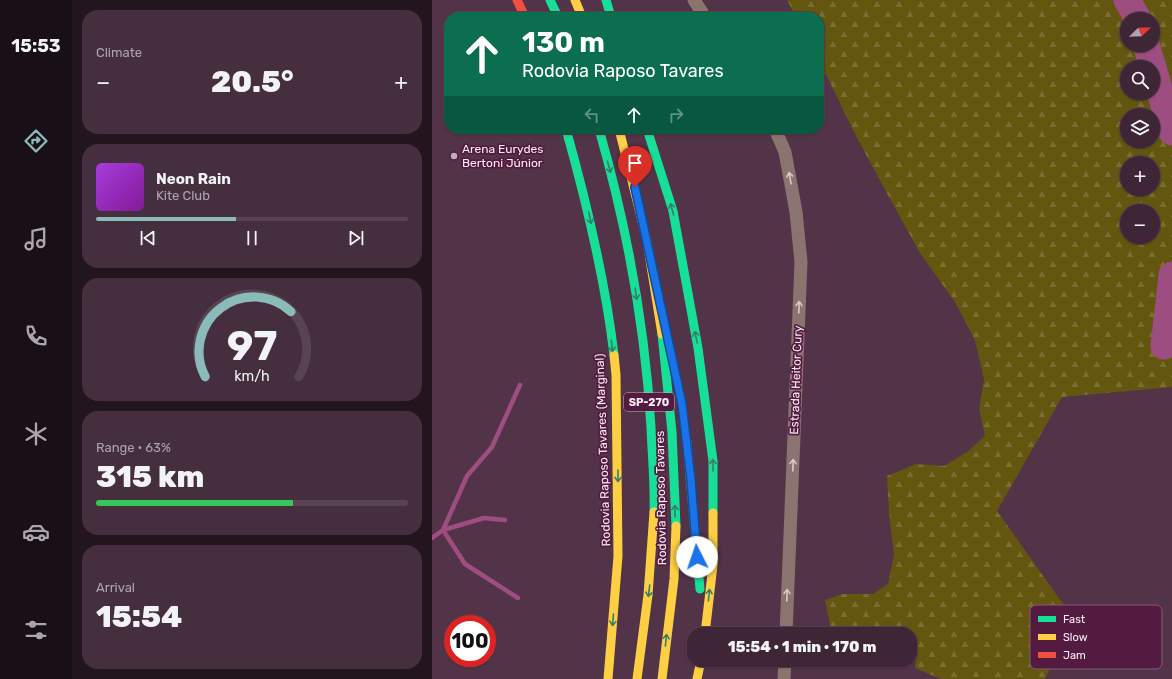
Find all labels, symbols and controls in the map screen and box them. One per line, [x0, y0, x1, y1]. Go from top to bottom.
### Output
north arrow [1120, 12, 1160, 52]
map controls [1120, 12, 1160, 244]
text: 130 m [522, 26, 605, 59]
icon: ahead [456, 28, 508, 80]
text: 15:53 [11, 35, 61, 57]
text: Climate [96, 45, 142, 60]
text: Rodovia Raposo Tavares [522, 60, 724, 82]
button: search [1120, 60, 1160, 100]
text: 20.5° [211, 64, 294, 100]
text: − [96, 69, 110, 96]
text: + [394, 69, 408, 96]
icon: left [581, 104, 603, 126]
icon: ahead [623, 104, 645, 126]
icon: right [665, 104, 687, 126]
button: layers [1120, 108, 1160, 148]
icon: directions [22, 127, 50, 155]
place label: Arena Eurydes Bertoni Júnior [462, 142, 543, 170]
pin [618, 146, 652, 187]
marker: Arena Eurydes Bertoni Júnior [449, 151, 459, 161]
icon: arrive [624, 152, 646, 174]
button: + [1120, 156, 1160, 196]
one-way arrow [606, 160, 614, 173]
text: Neon Rain [156, 170, 231, 188]
one-way arrow [786, 172, 794, 185]
text: Kite Club [156, 188, 210, 203]
one-way arrow [668, 203, 675, 216]
button: − [1120, 204, 1160, 244]
one-way arrow [586, 211, 594, 224]
icon: music [22, 225, 50, 253]
icon: previous [137, 227, 159, 249]
icon: pause [241, 227, 263, 249]
icon: next [345, 227, 367, 249]
one-way arrow [632, 287, 640, 300]
one-way arrow [796, 301, 803, 314]
text: 97 [227, 321, 277, 370]
icon: phone [22, 322, 50, 350]
street label: Estrada Heitor Cury [787, 325, 805, 435]
one-way arrow [692, 330, 700, 343]
one-way arrow [609, 339, 616, 352]
street label: Rodovia Raposo Tavares (Marginal) [593, 353, 613, 547]
text: km/h [234, 368, 270, 385]
road number: SP-270 [624, 393, 674, 411]
icon: climate [22, 420, 50, 448]
street label: Rodovia Raposo Tavares [653, 431, 669, 565]
text: Range · 63% [96, 440, 171, 455]
text: 315 km [96, 459, 204, 495]
one-way arrow [709, 459, 716, 472]
one-way arrow [789, 459, 797, 472]
one-way arrow [614, 469, 622, 482]
one-way arrow [671, 505, 679, 518]
icon: car [22, 518, 50, 546]
position arrow [676, 536, 718, 578]
text: Arrival [96, 580, 135, 595]
one-way arrow [645, 584, 653, 597]
one-way arrow [706, 589, 713, 602]
one-way arrow [784, 589, 791, 602]
text: 15:54 [96, 599, 182, 635]
legend [1030, 605, 1162, 669]
one-way arrow [610, 613, 617, 626]
text: Fast [1063, 613, 1086, 626]
speed limit sign: 100 [444, 615, 496, 667]
icon: filters [22, 616, 50, 644]
text: Slow [1063, 631, 1088, 644]
one-way arrow [662, 634, 670, 647]
text: 15:54 · 1 min · 170 m [728, 638, 876, 656]
text: Jam [1063, 649, 1086, 662]

